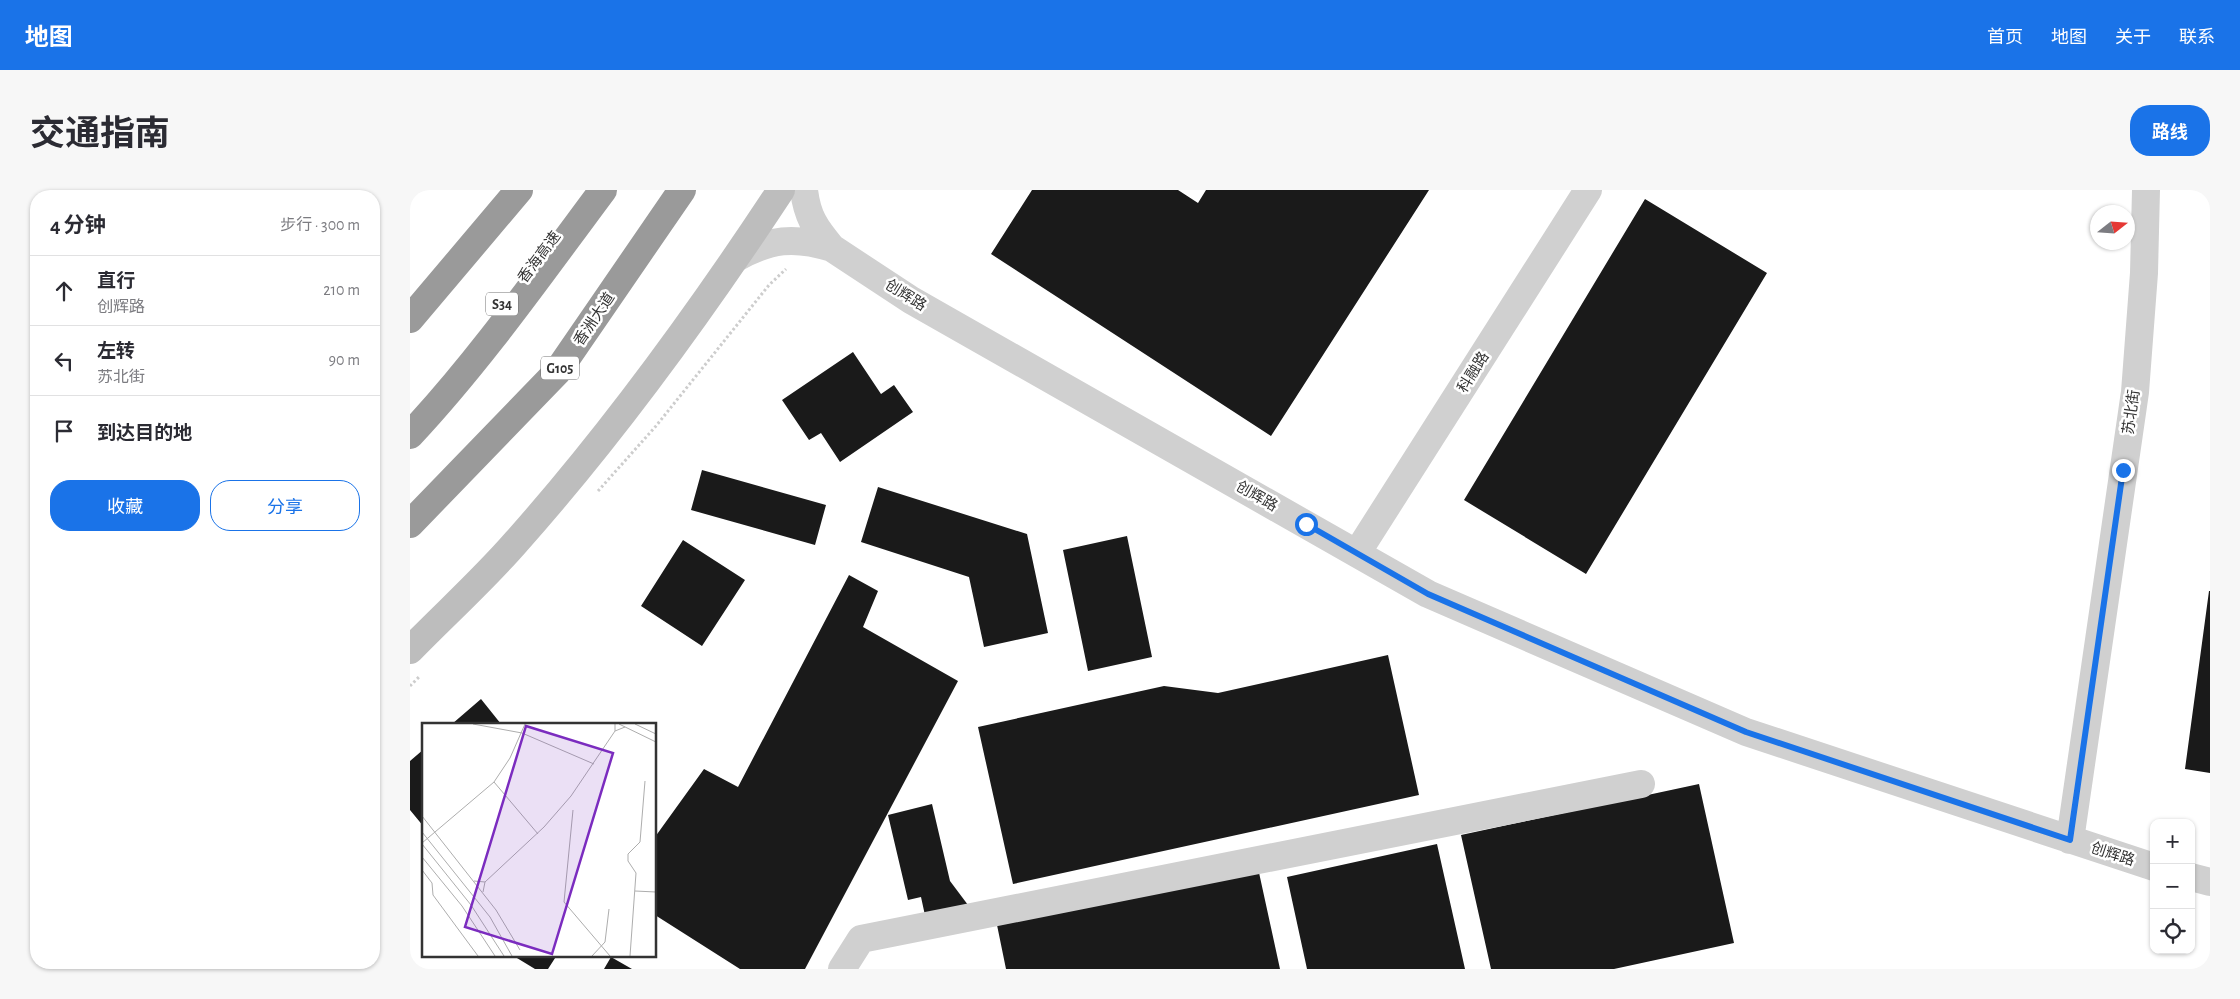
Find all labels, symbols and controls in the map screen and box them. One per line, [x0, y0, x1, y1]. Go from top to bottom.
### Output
text: 地图 [25, 26, 73, 50]
text: 首页 [1987, 29, 2023, 47]
text: 地图 [2051, 29, 2087, 47]
text: 关于 [2115, 29, 2151, 47]
text: 联系 [2179, 29, 2215, 47]
button: 路线 [2130, 105, 2210, 156]
text: 交通指南 [30, 117, 170, 152]
north arrow [2090, 205, 2135, 250]
text: 4 分钟 [50, 215, 106, 236]
text: 步行 · 300 m [280, 217, 360, 233]
street label: 香海高速 [515, 228, 563, 286]
text: 直行 [97, 272, 135, 291]
street label: 创辉路 [883, 275, 930, 314]
icon: ahead [50, 277, 78, 305]
text: 210 m [323, 282, 360, 298]
street label: 香洲大道 [570, 289, 617, 348]
road number: S34 [486, 292, 518, 316]
text: 创辉路 [97, 299, 145, 315]
text: 左转 [97, 342, 135, 361]
icon: left [50, 347, 78, 375]
street label: 科融路 [1454, 349, 1492, 395]
text: 90 m [329, 352, 360, 368]
road number: G105 [541, 357, 579, 380]
text: 苏北街 [97, 369, 145, 385]
street label: 苏北街 [2119, 388, 2142, 435]
icon: arrive [50, 417, 78, 445]
text: 到达目的地 [97, 424, 192, 443]
route end [2112, 459, 2135, 482]
street label: 创辉路 [1234, 477, 1281, 514]
button: 收藏 [50, 480, 200, 531]
button: 分享 [210, 480, 360, 531]
route start [1295, 513, 1318, 536]
inset map [422, 723, 656, 956]
map controls [2150, 819, 2195, 954]
button: + [2150, 819, 2195, 864]
street label: 创辉路 [2089, 838, 2137, 869]
button: − [2150, 864, 2195, 909]
button: locate [2150, 909, 2195, 954]

